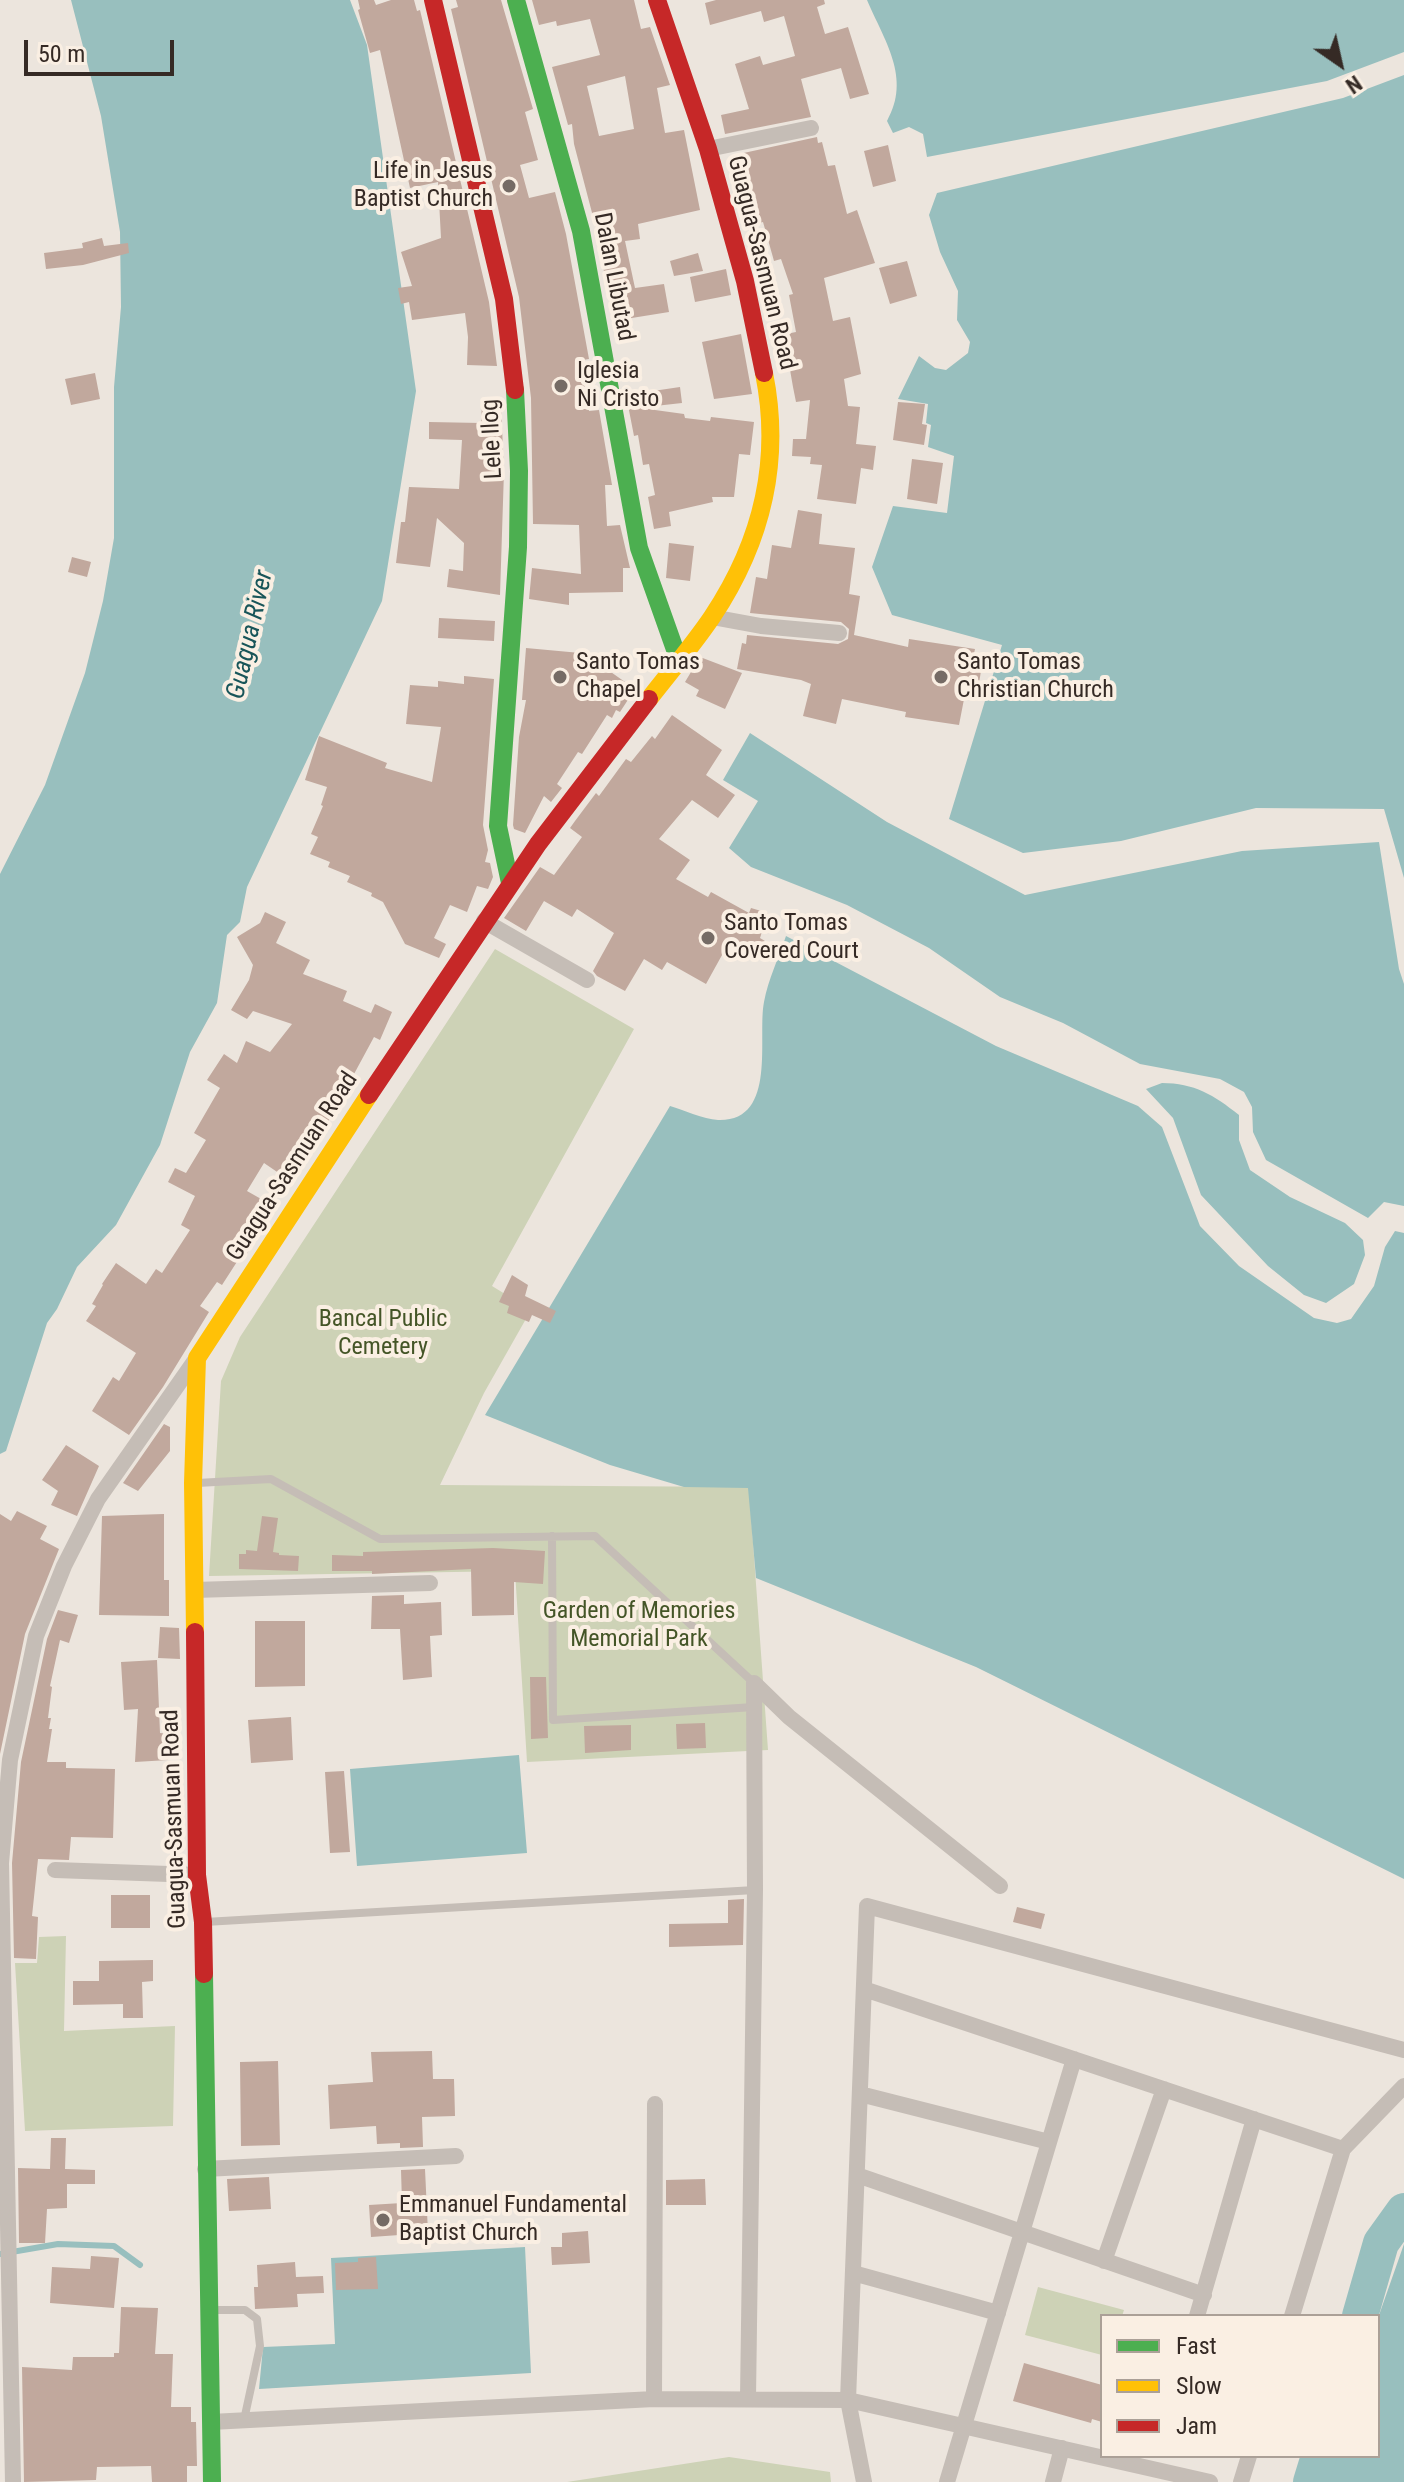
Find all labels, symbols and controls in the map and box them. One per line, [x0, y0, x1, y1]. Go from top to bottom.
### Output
scale bar [28, 24, 178, 74]
north arrow [1300, 24, 1380, 104]
text: 50 m [38, 40, 85, 68]
text: N [1341, 70, 1366, 98]
street label: Guagua-Sasmuan Road [720, 153, 802, 373]
place label: Life in Jesus Baptist Church [354, 158, 493, 214]
marker: Life in Jesus Baptist Church [500, 177, 518, 195]
street label: Dalan Libutad [586, 210, 640, 344]
place label: Iglesia Ni Cristo [577, 358, 659, 414]
marker: Iglesia Ni Cristo [552, 377, 570, 395]
street label: Lele Ilog [477, 398, 509, 480]
water label: Guagua River [221, 568, 281, 702]
place label: Santo Tomas Chapel [576, 649, 700, 705]
place label: Santo Tomas Christian Church [957, 649, 1114, 705]
marker: Santo Tomas Chapel [551, 668, 569, 686]
marker: Santo Tomas Christian Church [932, 668, 950, 686]
place label: Santo Tomas Covered Court [724, 910, 859, 966]
marker: Santo Tomas Covered Court [699, 929, 717, 947]
street label: Guagua-Sasmuan Road [221, 1067, 365, 1267]
park label: Bancal Public Cemetery [319, 1306, 447, 1362]
park label: Garden of Memories Memorial Park [543, 1598, 735, 1654]
street label: Guagua-Sasmuan Road [157, 1709, 193, 1929]
place label: Emmanuel Fundamental Baptist Church [399, 2192, 627, 2248]
marker: Emmanuel Fundamental Baptist Church [374, 2211, 392, 2229]
legend [1100, 2314, 1380, 2458]
text: Fast [1176, 2332, 1217, 2360]
text: Slow [1176, 2372, 1222, 2400]
text: Jam [1176, 2412, 1217, 2440]

